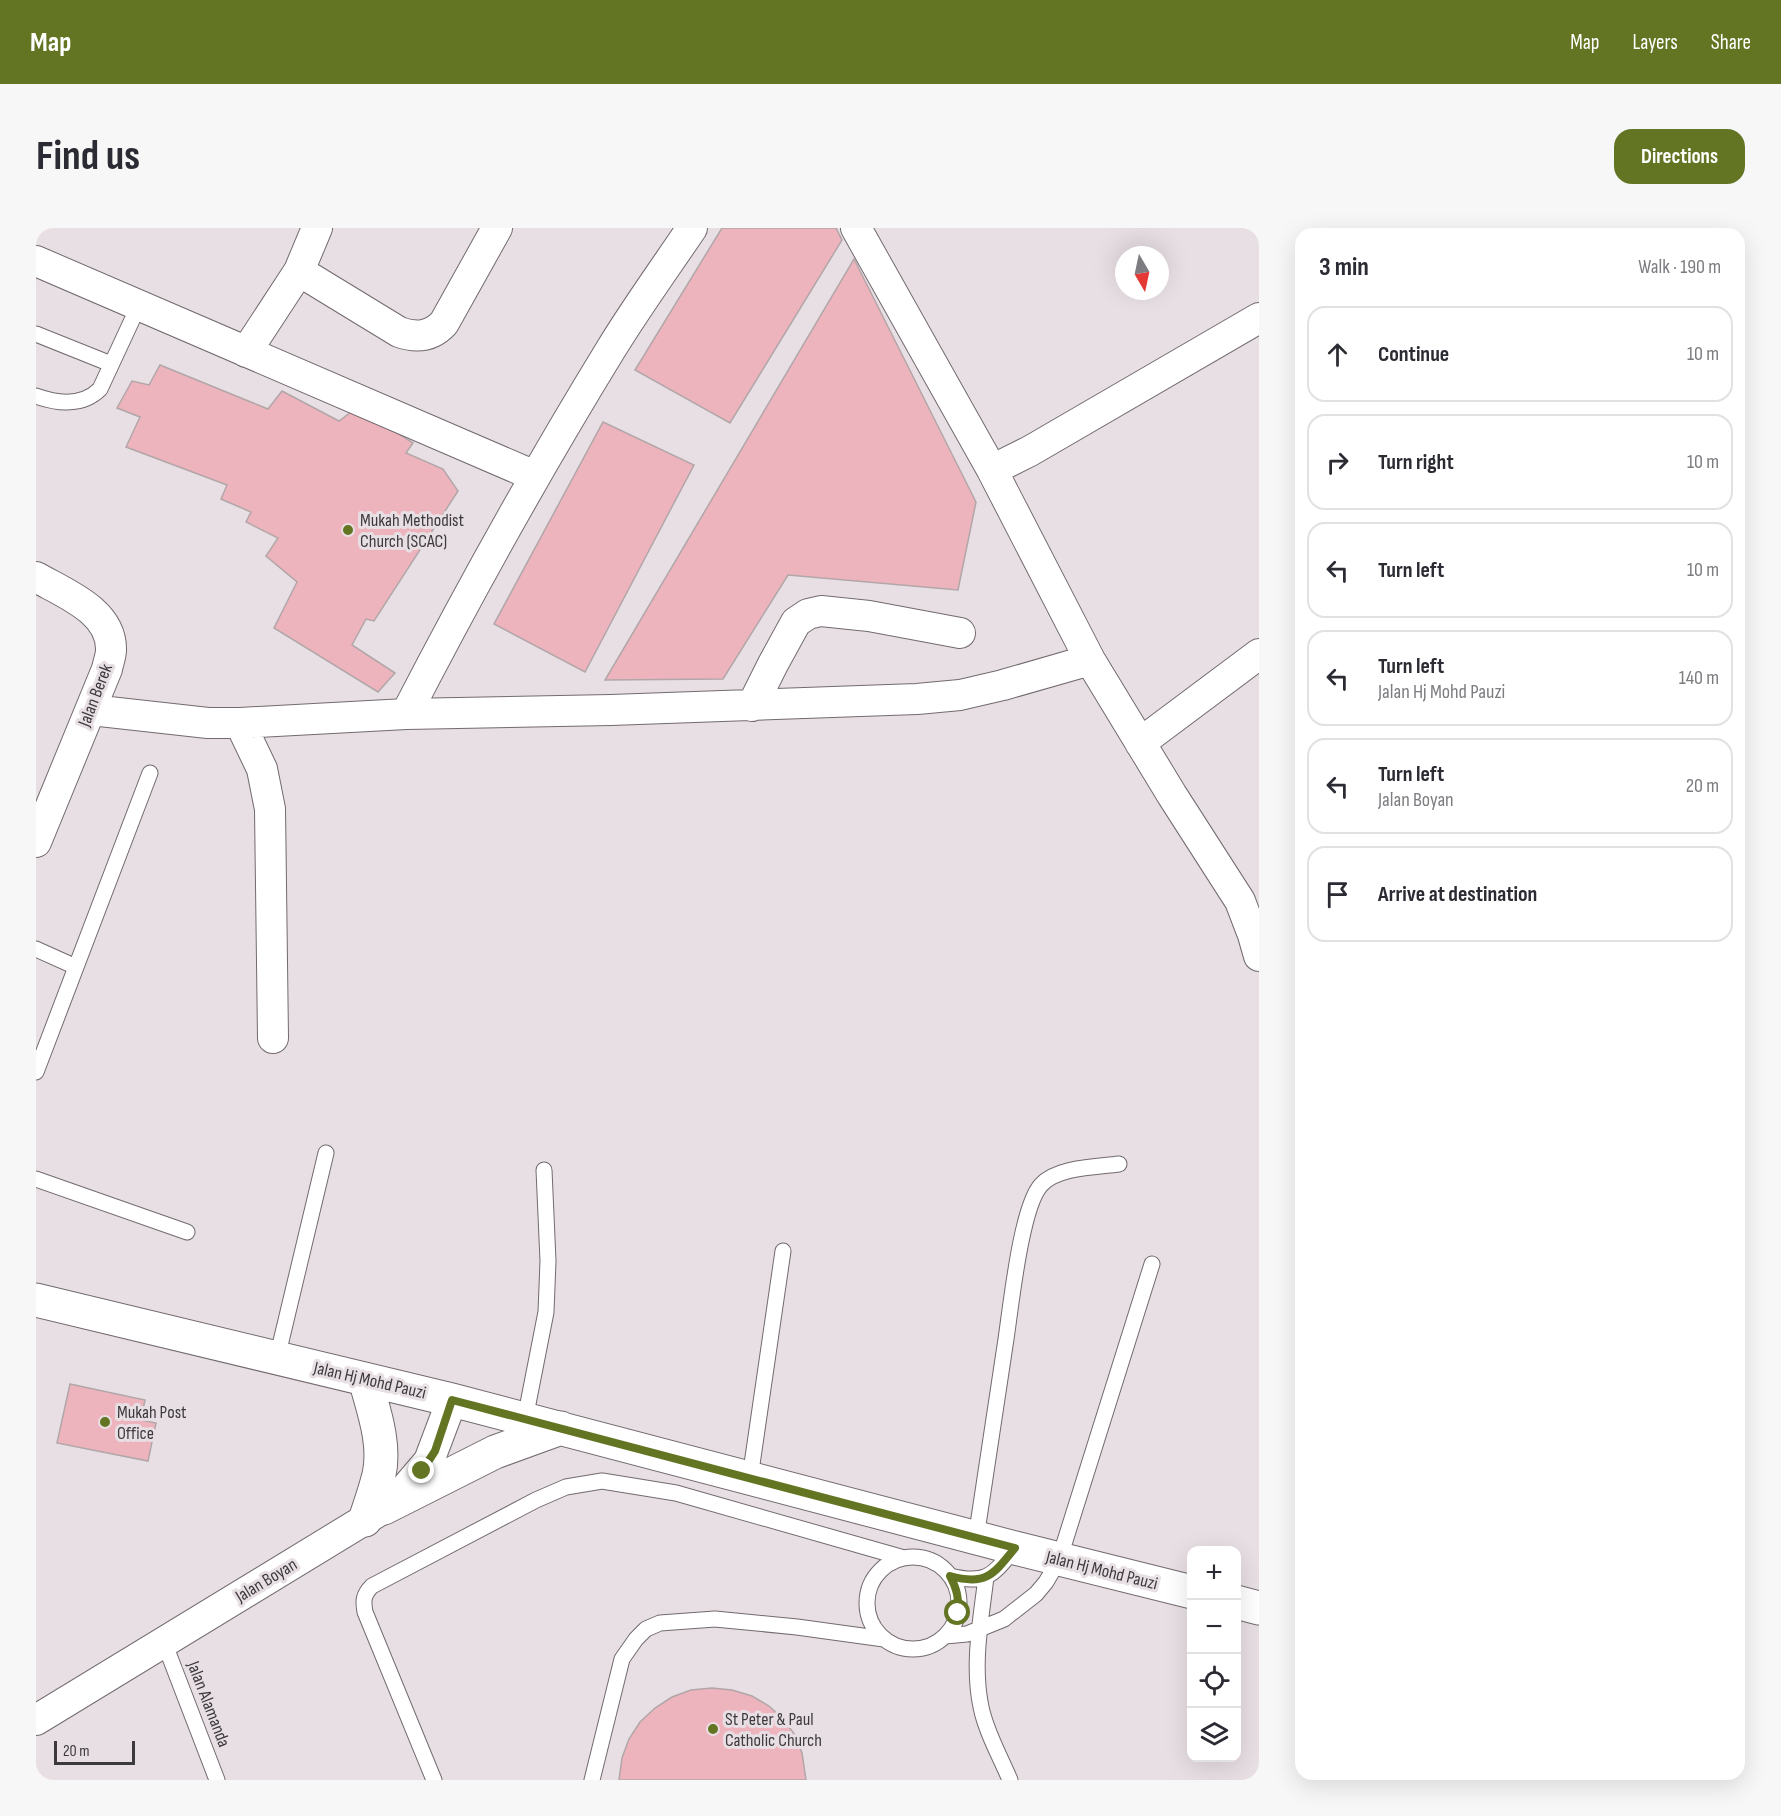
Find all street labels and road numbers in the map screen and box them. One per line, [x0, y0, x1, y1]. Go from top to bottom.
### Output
street label: Jalan Berek [74, 661, 117, 731]
street label: Jalan Hj Mohd Pauzi [311, 1357, 428, 1404]
street label: Jalan Hj Mohd Pauzi [1043, 1546, 1160, 1595]
street label: Jalan Boyan [231, 1554, 301, 1607]
street label: Jalan Alamanda [182, 1657, 235, 1750]

